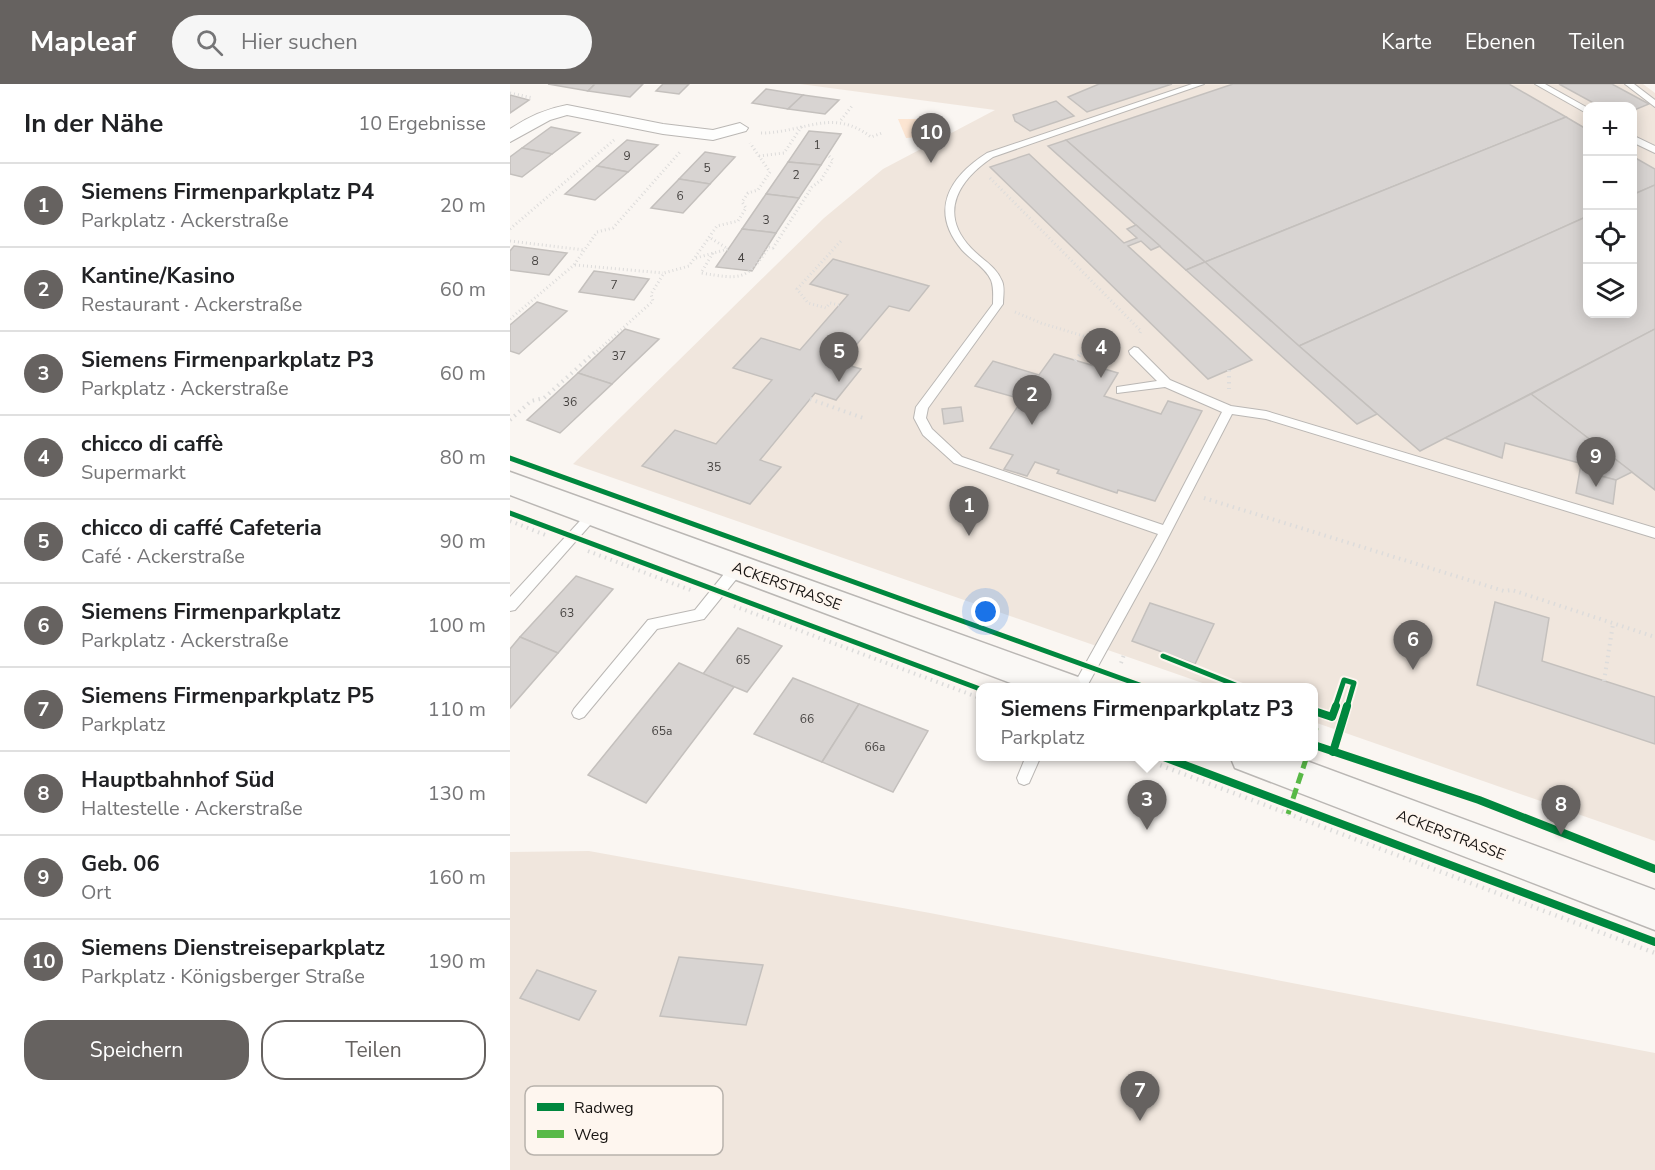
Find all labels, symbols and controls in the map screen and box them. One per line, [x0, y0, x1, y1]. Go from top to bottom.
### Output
search box [172, 15, 592, 69]
text: Mapleaf [30, 23, 136, 61]
icon: search [193, 26, 226, 59]
text: Hier suchen [241, 27, 358, 57]
text: Karte [1381, 28, 1432, 56]
text: Ebenen [1465, 28, 1536, 56]
text: Teilen [1569, 28, 1625, 56]
map controls [1583, 102, 1637, 318]
button: + [1583, 102, 1637, 156]
text: In der Nähe [24, 106, 163, 141]
text: 10 Ergebnisse [358, 110, 486, 137]
pin: 10 [912, 113, 950, 163]
house number: 1 [813, 137, 821, 153]
house number: 9 [623, 148, 631, 164]
button: − [1583, 156, 1637, 210]
house number: 5 [703, 160, 711, 176]
house number: 2 [792, 167, 800, 183]
text: Siemens Firmenparkplatz P4 [81, 177, 374, 207]
house number: 6 [676, 188, 684, 204]
text: 1 [38, 192, 50, 219]
text: 20 m [440, 192, 486, 219]
text: Parkplatz · Ackerstraße [81, 207, 289, 234]
button: locate [1583, 210, 1637, 264]
house number: 3 [762, 212, 770, 228]
house number: 4 [737, 250, 745, 266]
house number: 8 [531, 253, 539, 269]
text: Kantine/Kasino [81, 261, 235, 291]
button: layers [1583, 264, 1637, 318]
text: 2 [38, 276, 50, 303]
text: 60 m [440, 276, 486, 303]
house number: 7 [610, 277, 618, 293]
text: Restaurant · Ackerstraße [81, 291, 302, 318]
pin: 4 [1082, 328, 1120, 378]
pin: 5 [820, 332, 858, 382]
text: Siemens Firmenparkplatz P3 [81, 345, 374, 375]
house number: 37 [612, 348, 626, 364]
text: 3 [38, 360, 50, 387]
text: 60 m [440, 360, 486, 387]
text: Parkplatz · Ackerstraße [81, 375, 289, 402]
pin: 2 [1012, 376, 1052, 425]
house number: 36 [563, 394, 577, 410]
text: chicco di caffè [81, 429, 223, 459]
pin: 9 [1576, 438, 1616, 487]
text: 4 [38, 444, 50, 471]
text: 80 m [440, 444, 486, 471]
text: Supermarkt [81, 459, 186, 486]
house number: 35 [707, 459, 721, 475]
pin: 1 [950, 486, 988, 536]
text: chicco di caffé Cafeteria [81, 513, 322, 543]
text: 5 [38, 528, 50, 555]
text: 90 m [440, 528, 486, 555]
text: Café · Ackerstraße [81, 543, 245, 570]
street label: ACKERSTRASSE [730, 557, 844, 615]
text: Siemens Firmenparkplatz [81, 597, 341, 627]
your location [971, 597, 1000, 626]
house number: 63 [560, 605, 574, 621]
text: 6 [38, 612, 50, 639]
text: 100 m [428, 612, 486, 639]
pin: 6 [1394, 620, 1432, 670]
text: Parkplatz · Ackerstraße [81, 627, 289, 654]
house number: 65 [736, 652, 750, 668]
text: Siemens Firmenparkplatz P5 [81, 681, 374, 711]
popup [976, 683, 1318, 761]
text: Siemens Firmenparkplatz P3 [1000, 694, 1294, 724]
text: 7 [38, 696, 50, 723]
text: 110 m [428, 696, 486, 723]
text: Parkplatz [81, 711, 165, 738]
house number: 66 [800, 711, 814, 727]
house number: 65a [652, 723, 672, 739]
text: Parkplatz [1000, 724, 1085, 751]
house number: 66a [865, 739, 885, 755]
text: Hauptbahnhof Süd [81, 765, 275, 795]
text: 8 [38, 780, 50, 807]
text: 130 m [428, 780, 486, 807]
pin: 3 [1128, 780, 1166, 830]
pin: 8 [1542, 786, 1580, 835]
text: Haltestelle · Ackerstraße [81, 795, 303, 822]
street label: ACKERSTRASSE [1394, 805, 1508, 865]
text: Geb. 06 [81, 849, 160, 879]
text: 9 [38, 864, 50, 891]
text: 160 m [428, 864, 486, 891]
text: Ort [81, 879, 111, 906]
text: Siemens Dienstreiseparkplatz [81, 933, 385, 963]
text: 10 [32, 948, 56, 975]
text: 190 m [428, 948, 486, 975]
text: Parkplatz · Königsberger Straße [81, 963, 365, 990]
button: Speichern [24, 1020, 249, 1080]
button: Teilen [261, 1020, 486, 1080]
pin: 7 [1120, 1072, 1160, 1121]
legend [525, 1086, 723, 1155]
text: Radweg [574, 1097, 634, 1119]
text: Weg [574, 1124, 609, 1146]

